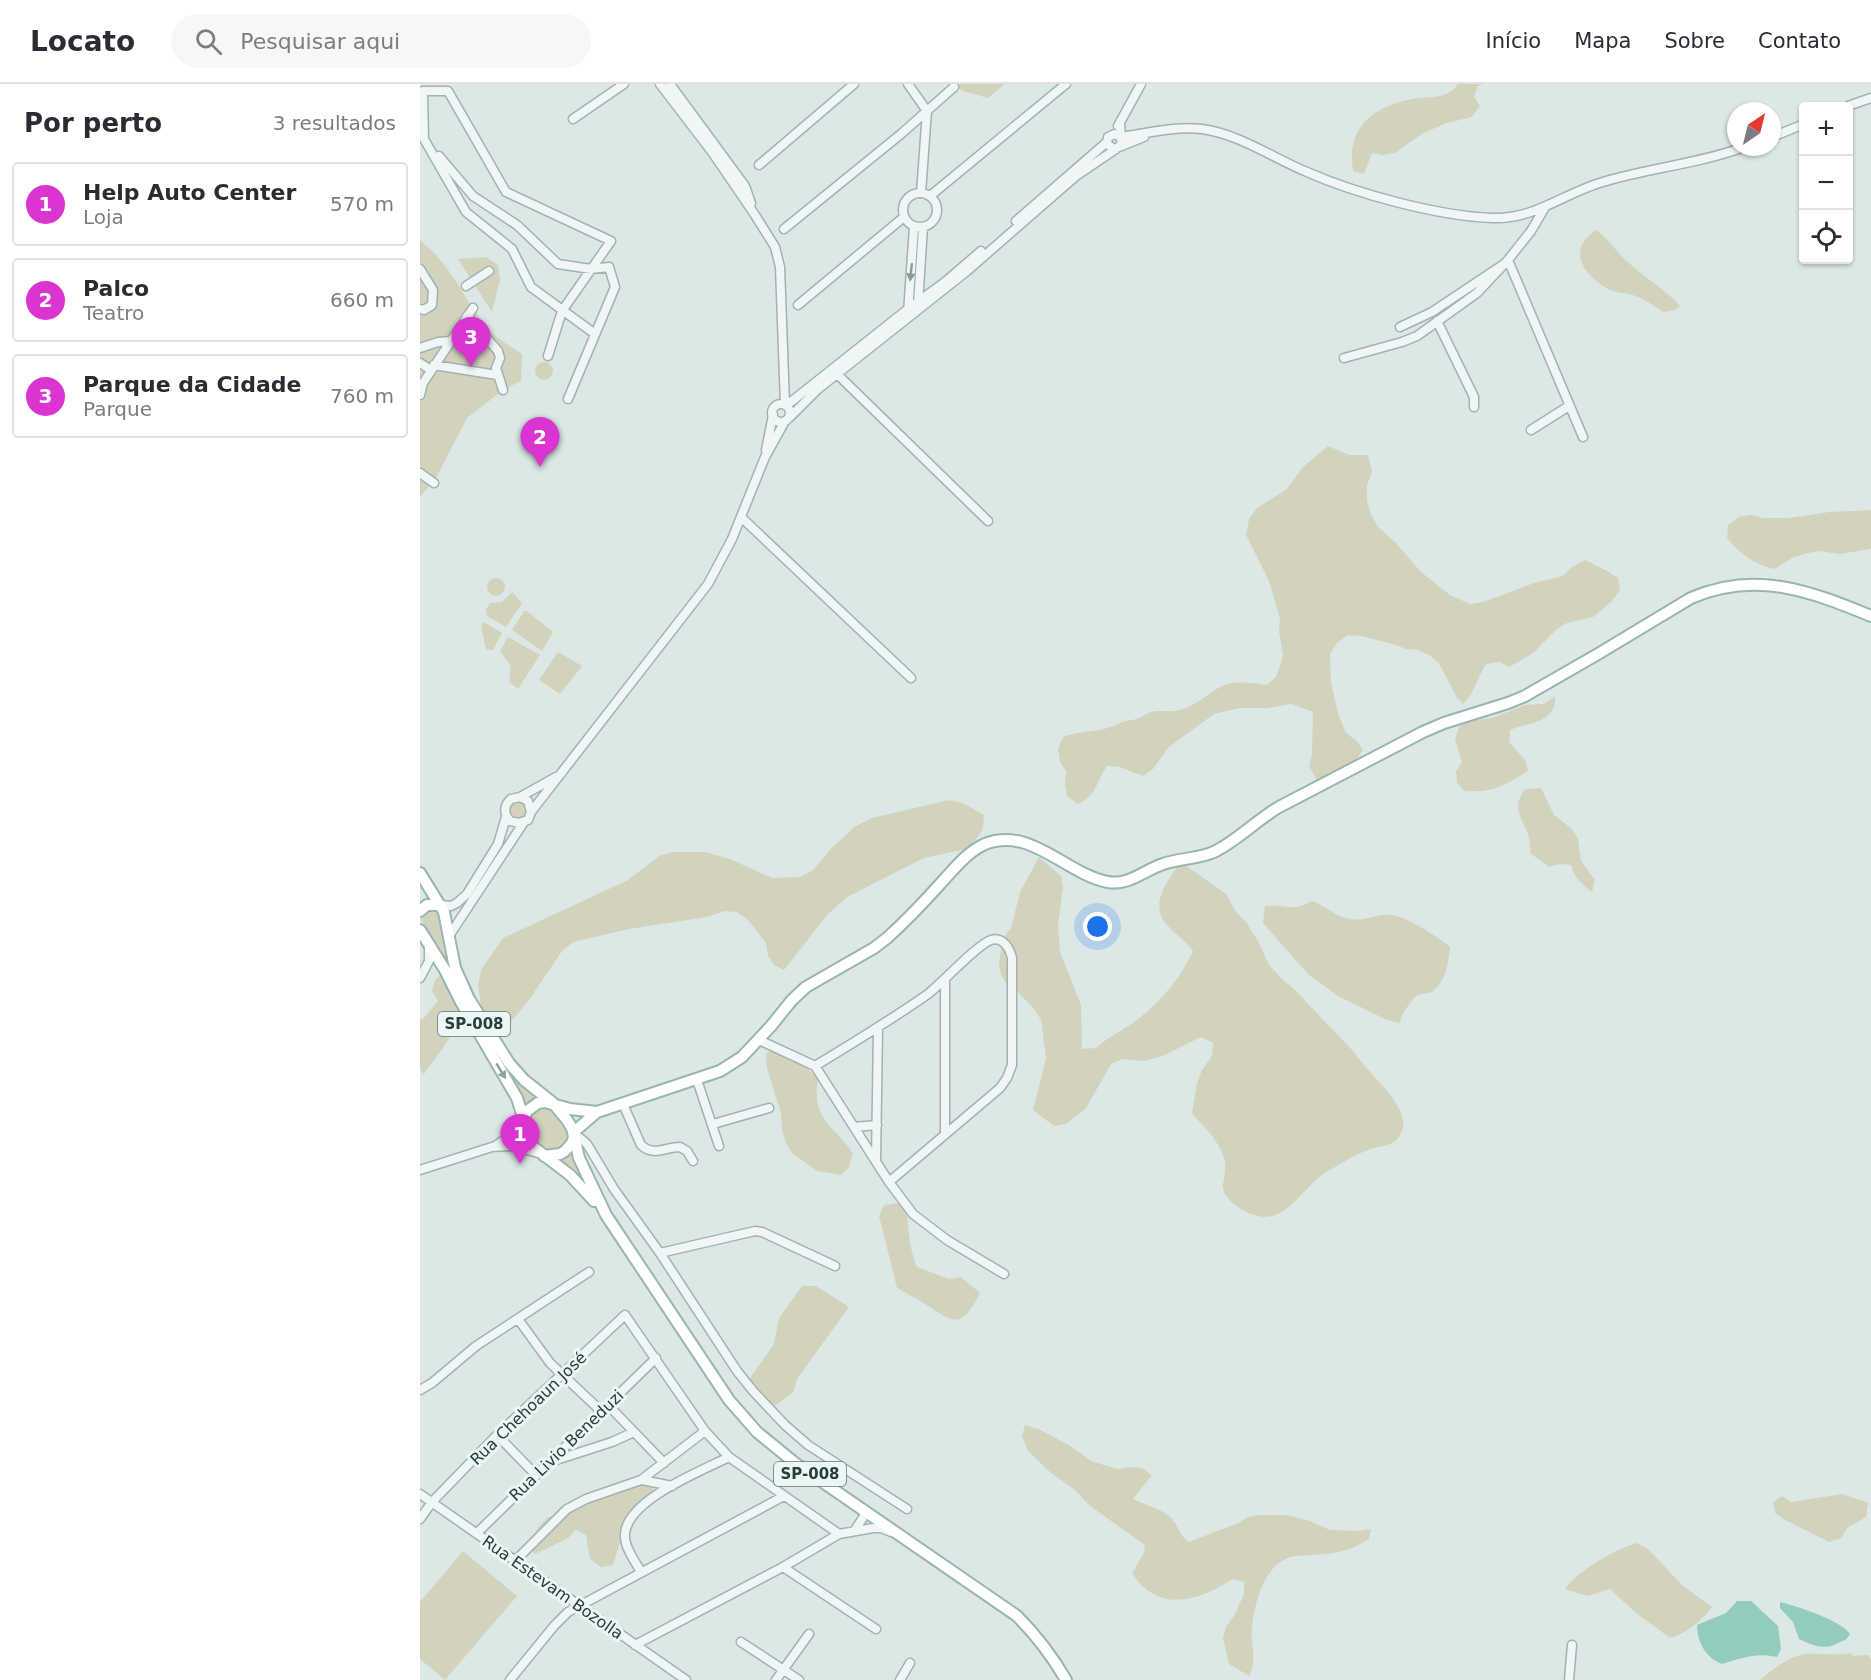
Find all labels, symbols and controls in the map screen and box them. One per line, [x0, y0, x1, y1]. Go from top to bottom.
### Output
search box [171, 14, 591, 68]
text: Locato [30, 25, 135, 58]
icon: search [192, 25, 225, 58]
text: Pesquisar aqui [240, 29, 400, 54]
text: Início [1486, 29, 1541, 53]
text: Mapa [1574, 29, 1631, 53]
text: Sobre [1664, 29, 1725, 53]
text: Contato [1758, 29, 1841, 53]
north arrow [1727, 102, 1781, 156]
map controls [1799, 102, 1853, 264]
button: + [1799, 102, 1853, 156]
text: Por perto [24, 108, 162, 138]
text: 3 resultados [273, 111, 396, 135]
button: − [1799, 156, 1853, 210]
text: Help Auto Center [83, 180, 296, 205]
text: 1 [39, 192, 52, 216]
text: 570 m [330, 192, 394, 216]
text: Loja [83, 205, 124, 229]
button: locate [1799, 210, 1853, 264]
one-way arrow [906, 263, 916, 282]
text: Palco [83, 276, 149, 301]
text: 2 [39, 288, 52, 312]
text: 660 m [330, 288, 394, 312]
text: Teatro [83, 301, 144, 325]
pin: 3 [452, 318, 490, 367]
text: Parque da Cidade [83, 372, 301, 397]
text: 3 [39, 384, 52, 408]
text: 760 m [330, 384, 394, 408]
text: Parque [83, 397, 152, 421]
pin: 2 [520, 418, 560, 467]
your location [1083, 912, 1112, 941]
road number: SP-008 [438, 1012, 510, 1036]
one-way arrow [496, 1063, 507, 1079]
pin: 1 [500, 1114, 540, 1164]
street label: Rua Chehoaun José [466, 1348, 590, 1469]
street label: Rua Livio Beneduzi [505, 1386, 627, 1505]
road number: SP-008 [774, 1462, 846, 1486]
street label: Rua Estevam Bozolla [479, 1532, 627, 1643]

